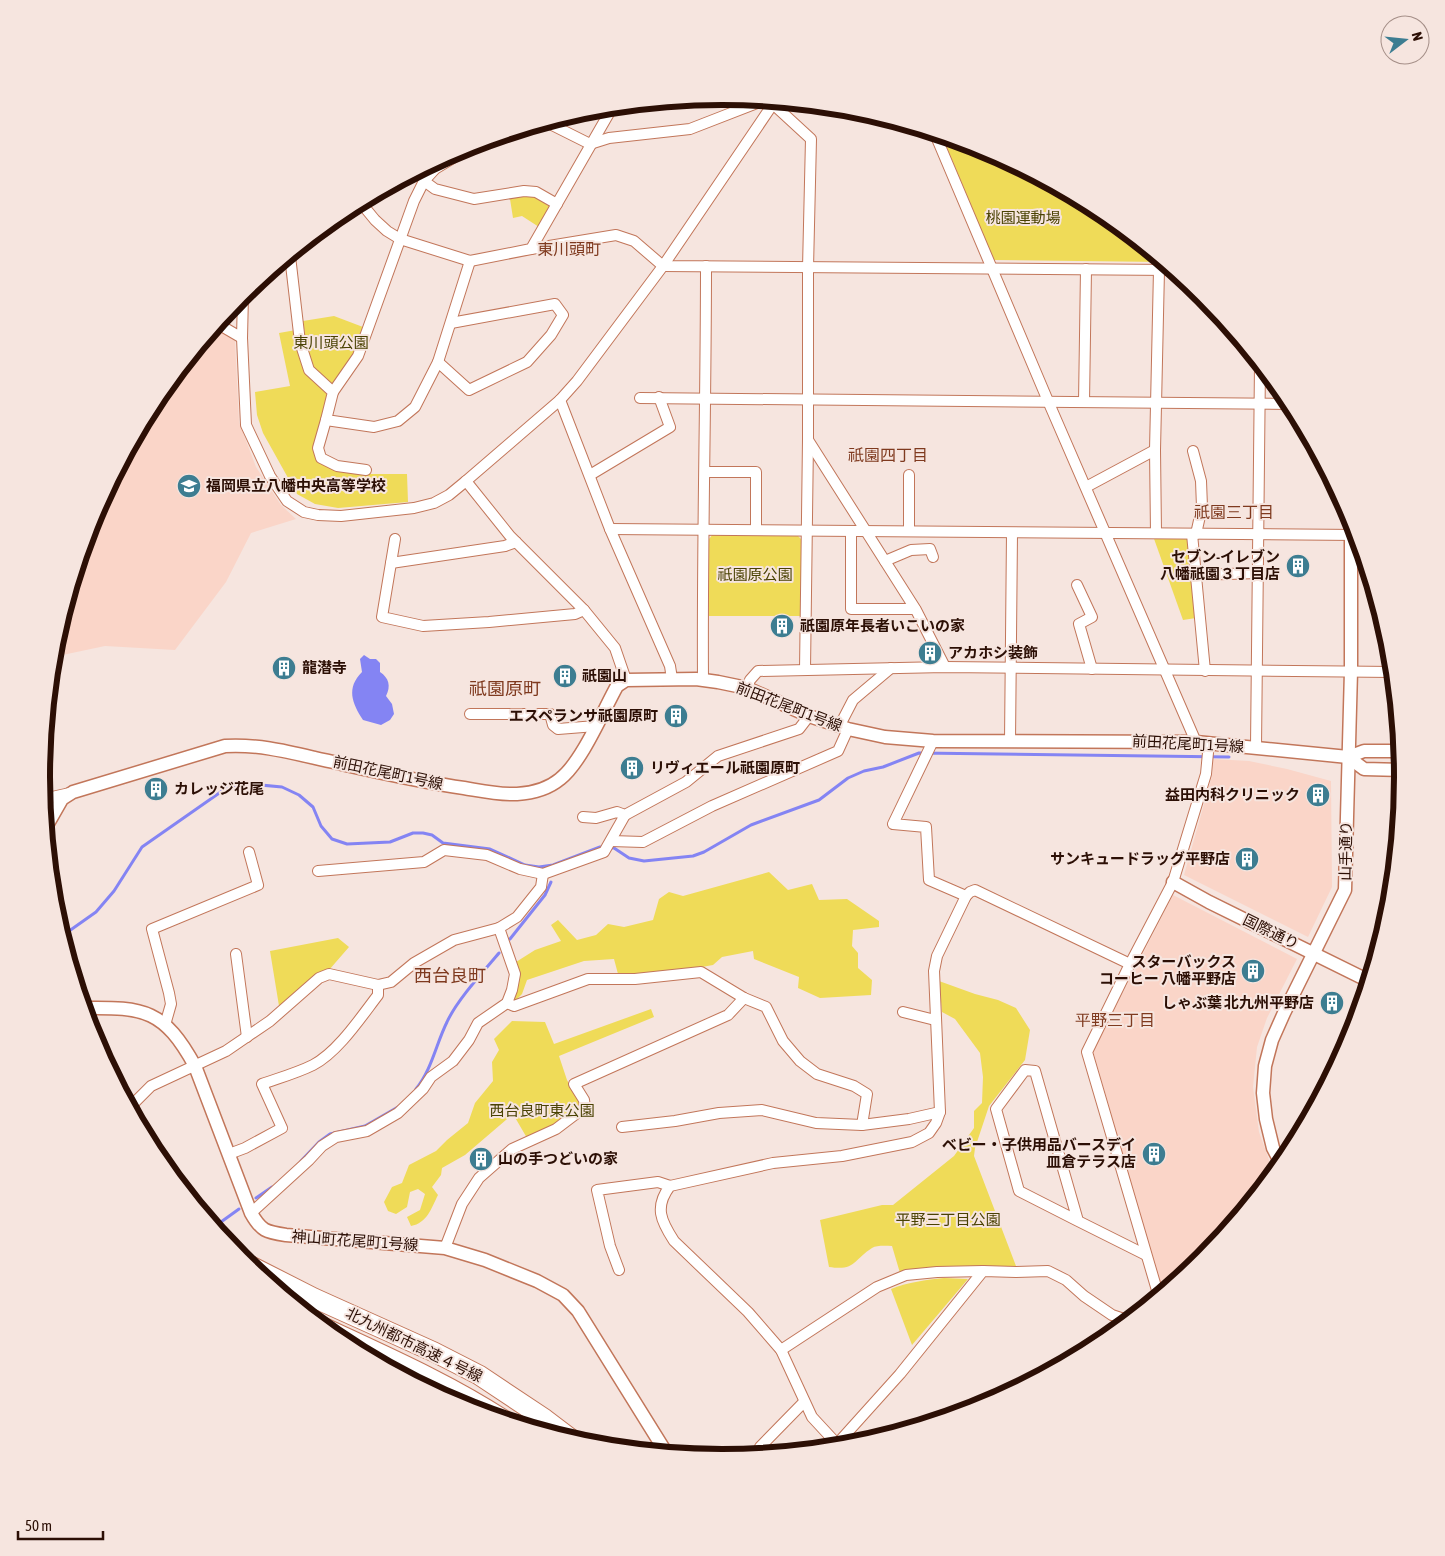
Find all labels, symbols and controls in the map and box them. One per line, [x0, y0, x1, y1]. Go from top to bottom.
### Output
north arrow [1380, 15, 1430, 65]
text: N [1409, 30, 1426, 43]
park label: 桃園運動場 [985, 209, 1061, 226]
district label: 東川頭町 [537, 240, 601, 258]
park label: 東川頭公園 [293, 334, 369, 351]
district label: 祇園四丁目 [848, 446, 928, 464]
school or university icon: 福岡県立八幡中央高等学校 [176, 473, 202, 499]
place label: 福岡県立八幡中央高等学校 [205, 477, 386, 494]
district label: 祇園三丁目 [1194, 503, 1274, 521]
place label: セブン-イレブン 八幡祇園３丁目店 [1160, 548, 1280, 582]
building icon: セブン-イレブン 八幡祇園３丁目店 [1285, 553, 1311, 579]
park label: 祇園原公園 [717, 566, 793, 583]
building icon: 祇園原年長者いこいの家 [769, 613, 795, 639]
place label: 祇園原年長者いこいの家 [800, 617, 965, 634]
building icon: アカホシ装飾 [917, 640, 943, 666]
place label: アカホシ装飾 [948, 644, 1038, 661]
building icon: 龍潜寺 [271, 655, 297, 681]
place label: 龍潜寺 [302, 659, 347, 676]
building icon: 祇園山 [552, 663, 578, 689]
place label: 祇園山 [582, 667, 627, 684]
district label: 祇園原町 [469, 678, 541, 699]
street label: 前田花尾町1号線 [734, 679, 845, 735]
building icon: エスペランサ祇園原町 [663, 703, 689, 729]
place label: エスペランサ祇園原町 [509, 707, 658, 724]
street label: 前田花尾町1号線 [1132, 732, 1244, 755]
street label: 前田花尾町1号線 [332, 753, 445, 792]
building icon: リヴィエール祇園原町 [619, 755, 645, 781]
place label: リヴィエール祇園原町 [650, 759, 800, 776]
building icon: カレッジ花尾 [143, 776, 169, 802]
place label: カレッジ花尾 [174, 780, 264, 797]
building icon: 益田内科クリニック [1305, 782, 1331, 808]
place label: 益田内科クリニック [1165, 786, 1300, 803]
street label: 山手通り [1336, 821, 1355, 881]
building icon: サンキュードラッグ平野店 [1234, 846, 1260, 872]
place label: サンキュードラッグ平野店 [1050, 850, 1230, 867]
street label: 国際通り [1241, 911, 1302, 952]
place label: スターバックス コーヒー 八幡平野店 [1099, 953, 1236, 987]
building icon: スターバックス コーヒー 八幡平野店 [1240, 958, 1266, 984]
district label: 西台良町 [414, 965, 486, 986]
building icon: しゃぶ葉 北九州平野店 [1319, 990, 1345, 1016]
place label: しゃぶ葉 北九州平野店 [1162, 994, 1314, 1011]
district label: 平野三丁目 [1075, 1011, 1155, 1029]
park label: 西台良町東公園 [489, 1102, 595, 1119]
place label: ベビー・子供用品バースデイ 皿倉テラス店 [942, 1136, 1136, 1170]
building icon: ベビー・子供用品バースデイ 皿倉テラス店 [1141, 1141, 1167, 1167]
building icon: 山の手つどいの家 [468, 1146, 494, 1172]
place label: 山の手つどいの家 [498, 1150, 618, 1167]
park label: 平野三丁目公園 [895, 1211, 1001, 1228]
street label: 神山町花尾町1号線 [291, 1228, 419, 1253]
street label: 北九州都市高速４号線 [343, 1304, 485, 1385]
scale bar [18, 1508, 102, 1540]
text: 50 m [25, 1517, 52, 1534]

